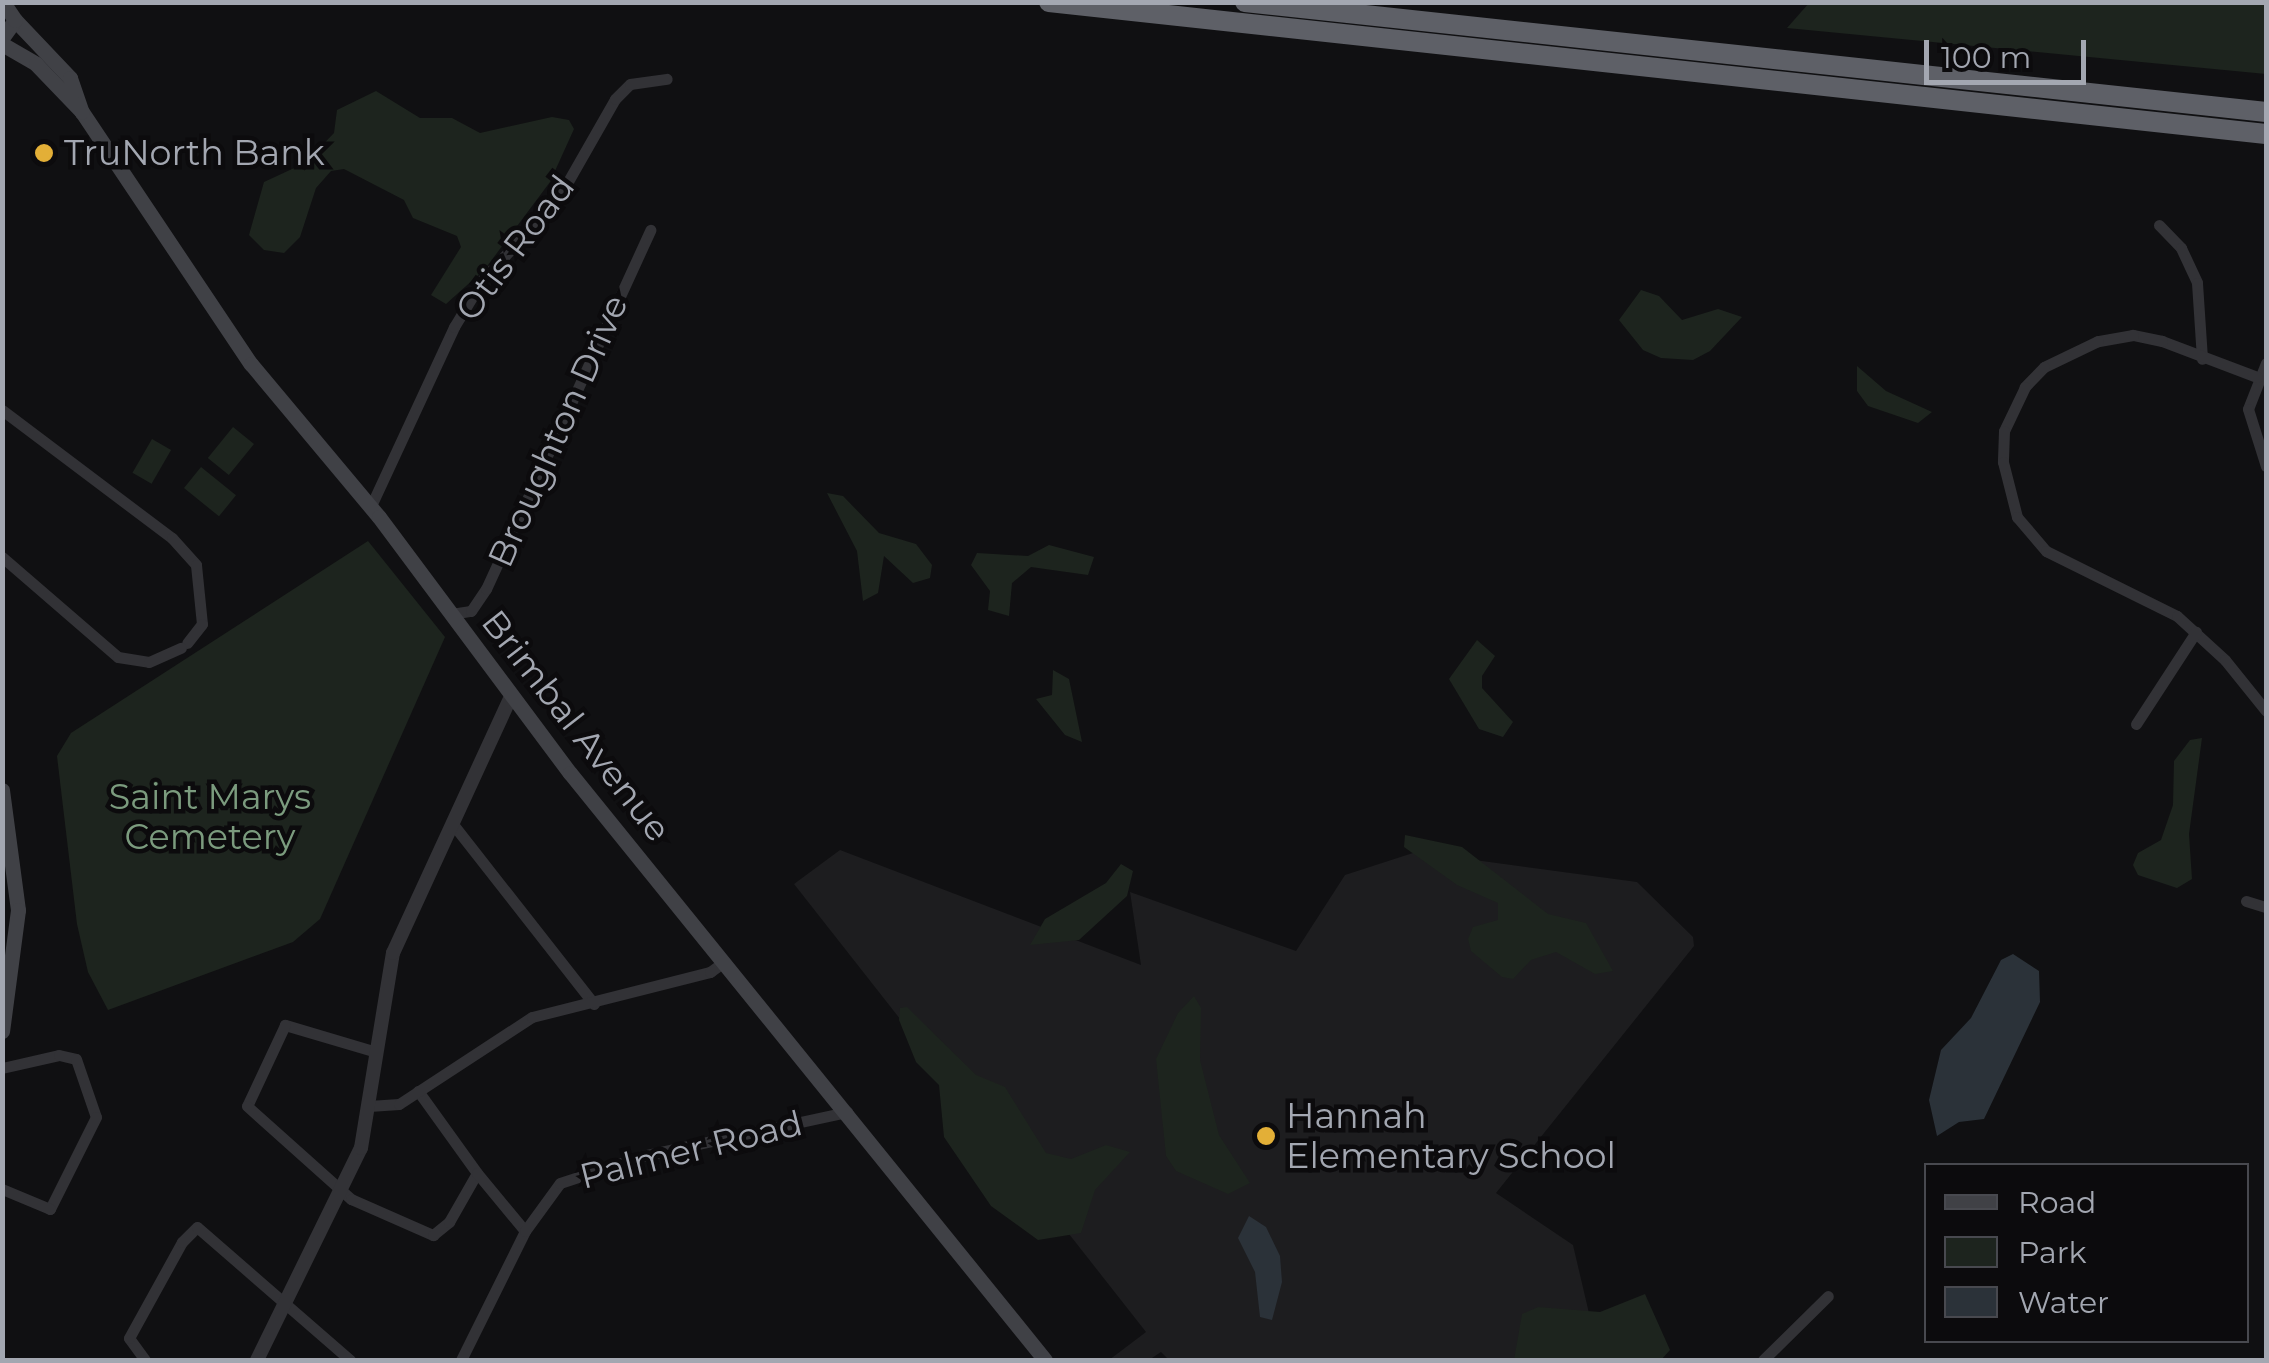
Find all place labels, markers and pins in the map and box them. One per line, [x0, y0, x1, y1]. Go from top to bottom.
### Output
place label: TruNorth Bank [64, 132, 325, 174]
marker: TruNorth Bank [33, 142, 55, 164]
place label: Hannah Elementary School [1286, 1095, 1616, 1177]
marker: Hannah Elementary School [1255, 1125, 1277, 1147]

